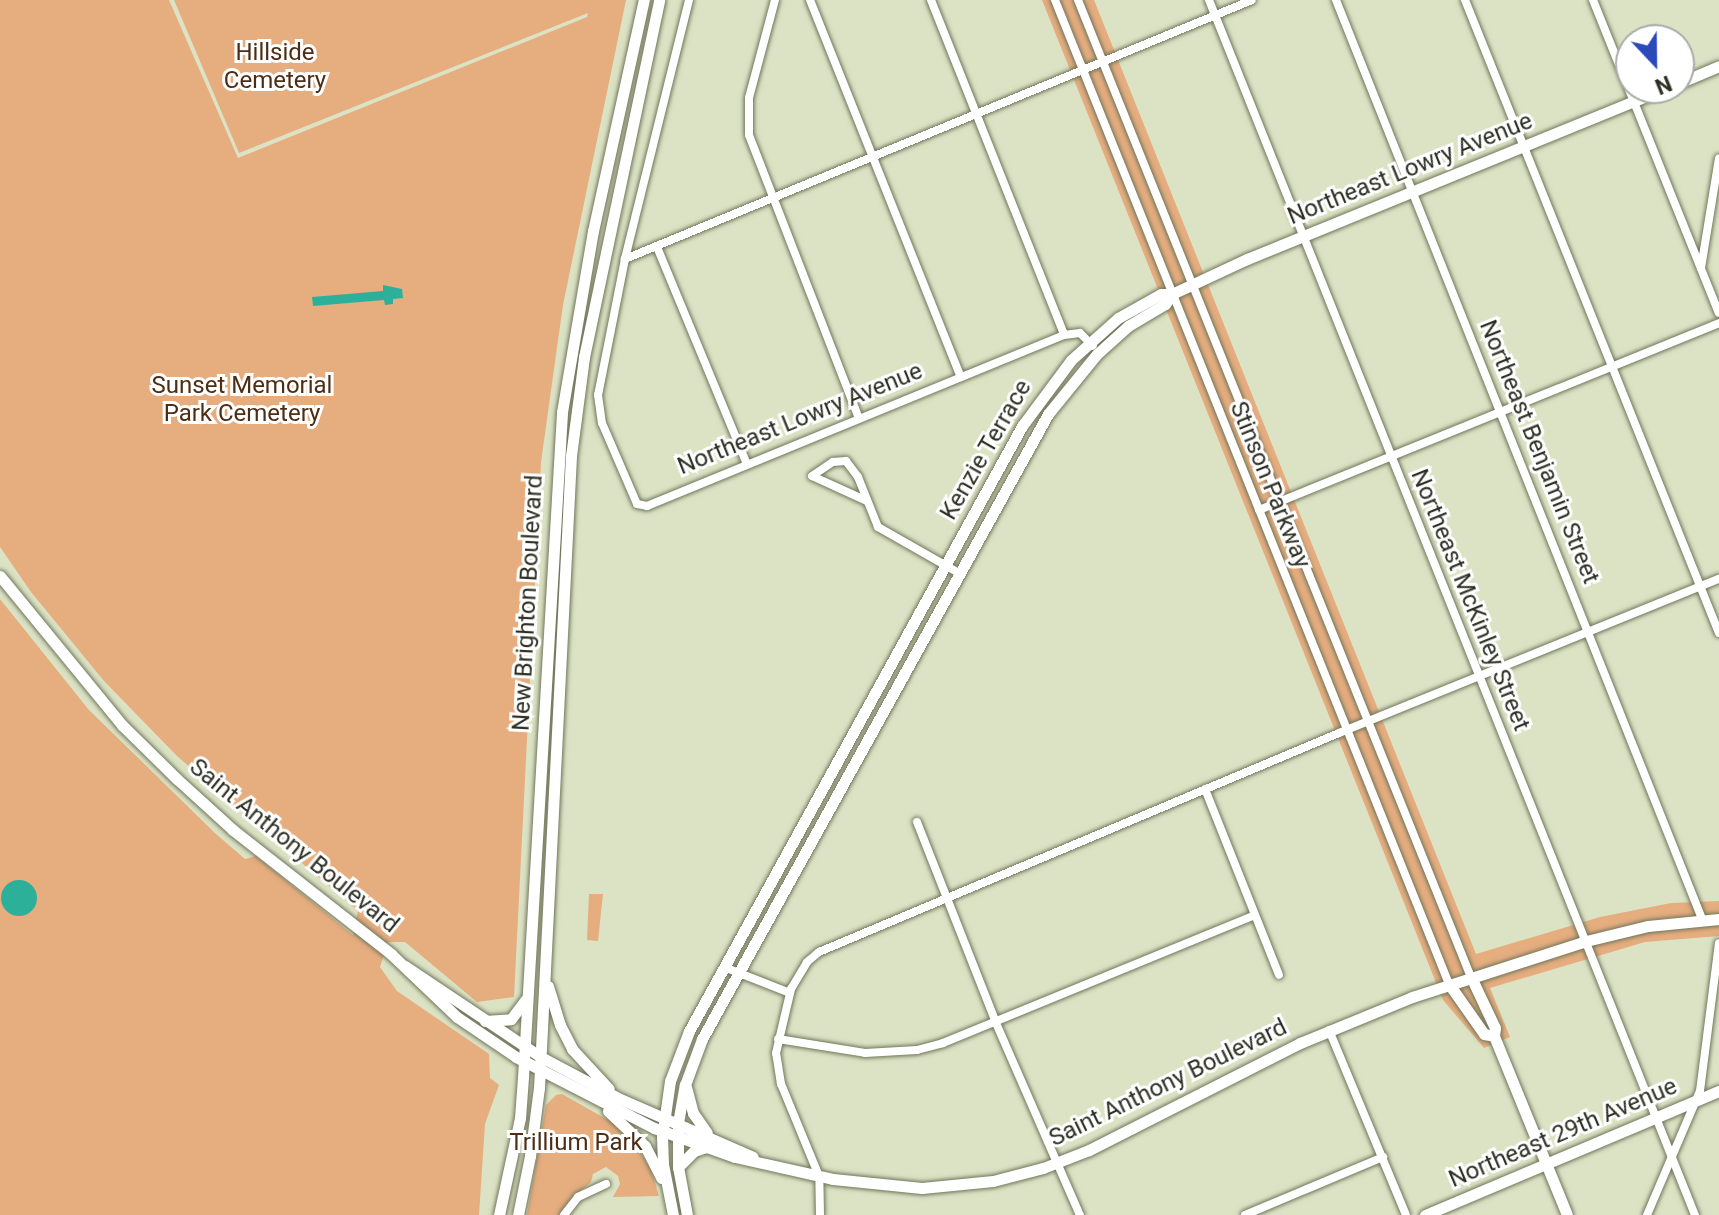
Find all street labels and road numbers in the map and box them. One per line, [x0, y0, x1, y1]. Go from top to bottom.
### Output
street label: Northeast Lowry Avenue [1283, 107, 1537, 231]
street label: Northeast Benjamin Street [1473, 316, 1605, 588]
street label: Northeast Lowry Avenue [673, 357, 927, 481]
street label: Kenzie Terrace [934, 375, 1038, 525]
street label: Stinson Parkway [1223, 398, 1317, 572]
street label: Northeast McKinley Street [1404, 465, 1536, 735]
street label: New Brighton Boulevard [507, 474, 549, 732]
street label: Saint Anthony Boulevard [184, 753, 404, 939]
street label: Saint Anthony Boulevard [1045, 1013, 1291, 1153]
street label: Northeast 29th Avenue [1445, 1072, 1681, 1194]

